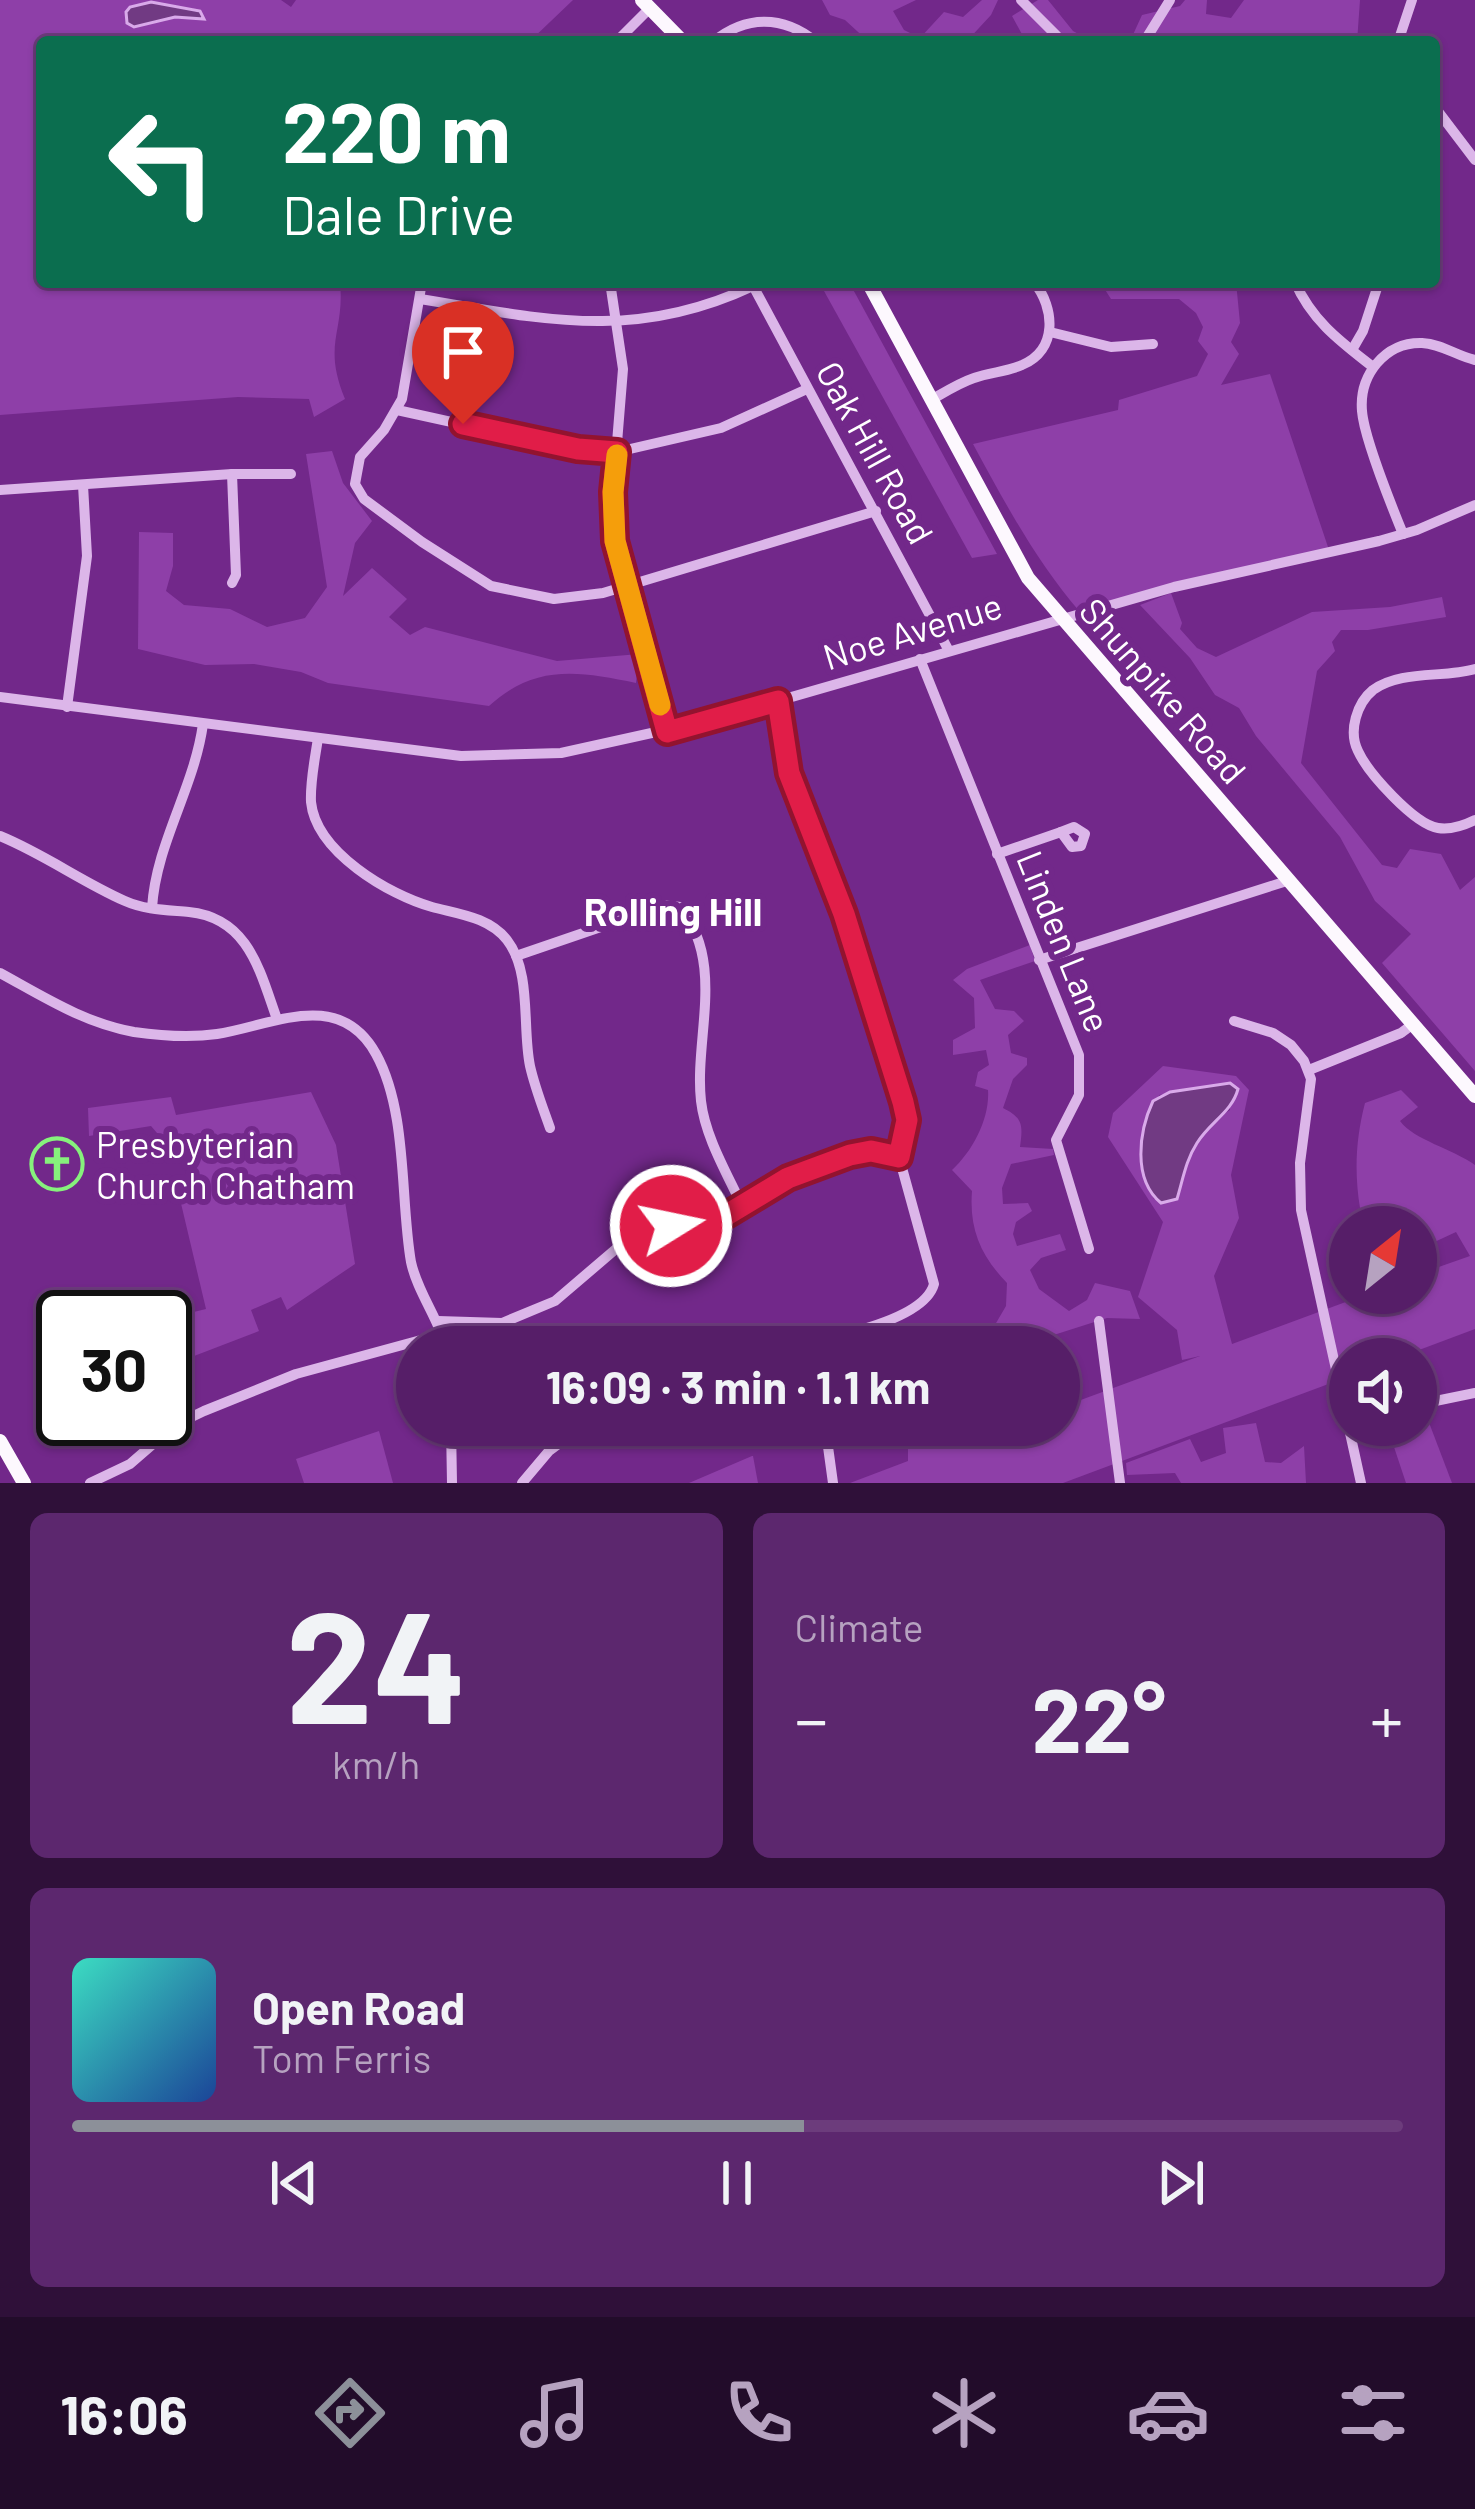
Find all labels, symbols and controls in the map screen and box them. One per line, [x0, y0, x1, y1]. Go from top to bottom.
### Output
text: 220 m [282, 79, 511, 180]
icon: left [84, 84, 240, 240]
text: Dale Drive [282, 181, 515, 246]
pin [412, 301, 514, 424]
icon: arrive [430, 319, 496, 385]
street label: Oak Hill Road [808, 353, 944, 551]
street label: Noe Avenue [817, 582, 1007, 678]
street label: Shunpike Road [1072, 589, 1256, 791]
street label: Linden Lane [1009, 844, 1121, 1038]
district label: Rolling Hill [584, 887, 762, 934]
place label: Presbyterian Church Chatham [96, 1122, 355, 1206]
church icon: Presbyterian Church Chatham [29, 1136, 85, 1192]
position arrow [608, 1163, 734, 1289]
north arrow [1329, 1206, 1437, 1314]
map controls [1329, 1206, 1437, 1446]
speed limit sign: 30 [36, 1290, 192, 1446]
button: sound [1329, 1338, 1437, 1446]
text: 16:09 · 3 min · 1.1 km [546, 1359, 930, 1413]
text: 24 [285, 1568, 467, 1755]
text: Climate [795, 1603, 924, 1650]
text: 22° [1031, 1663, 1166, 1771]
text: − [795, 1678, 828, 1757]
text: + [1370, 1678, 1403, 1757]
text: km/h [332, 1740, 420, 1787]
text: Open Road [252, 1980, 465, 2034]
text: Tom Ferris [252, 2034, 431, 2081]
icon: previous [261, 2150, 327, 2216]
icon: pause [704, 2150, 770, 2216]
icon: next [1148, 2150, 1214, 2216]
icon: directions [308, 2371, 392, 2455]
icon: music [513, 2371, 597, 2455]
icon: phone [717, 2371, 801, 2455]
icon: climate [922, 2371, 1006, 2455]
icon: car [1126, 2371, 1210, 2455]
icon: filters [1331, 2371, 1415, 2455]
text: 16:06 [60, 2381, 188, 2446]

